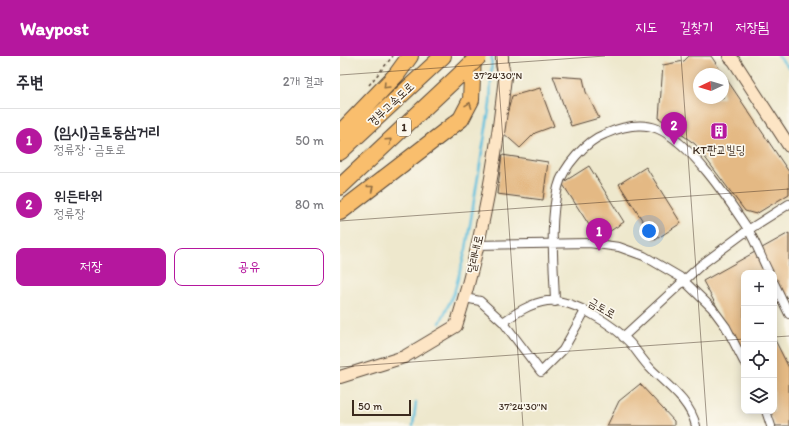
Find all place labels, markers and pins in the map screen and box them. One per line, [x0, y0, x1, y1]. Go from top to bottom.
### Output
pin: 2 [661, 112, 687, 145]
building icon: KT판교빌딩 [709, 121, 729, 141]
place label: KT판교빌딩 [692, 143, 746, 157]
pin: 1 [586, 218, 612, 251]

